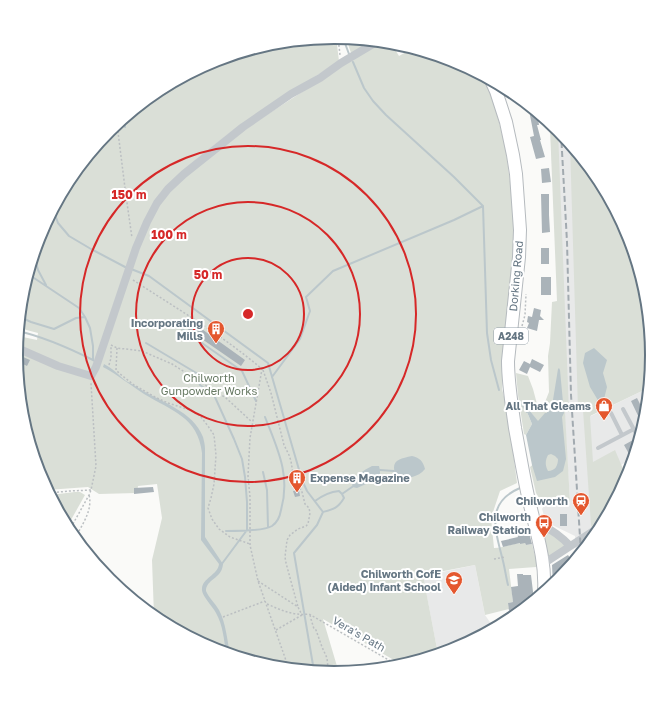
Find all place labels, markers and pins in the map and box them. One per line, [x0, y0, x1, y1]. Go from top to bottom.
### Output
centre of rings [241, 307, 255, 321]
place label: Incorporating Mills [131, 316, 203, 342]
building icon: Incorporating Mills [206, 319, 226, 344]
shop icon: All That Gleams [594, 396, 614, 421]
place label: All That Gleams [505, 399, 591, 412]
building icon: Expense Magazine [287, 468, 307, 493]
place label: Expense Magazine [310, 471, 410, 484]
station icon: Chilworth [571, 491, 591, 516]
place label: Chilworth [516, 494, 568, 507]
place label: Chilworth Railway Station [447, 510, 531, 536]
bus stop icon: Chilworth Railway Station [534, 513, 554, 538]
place label: Chilworth CofE (Aided) Infant School [327, 567, 441, 593]
school or university icon: Chilworth CofE (Aided) Infant School [444, 570, 464, 595]

